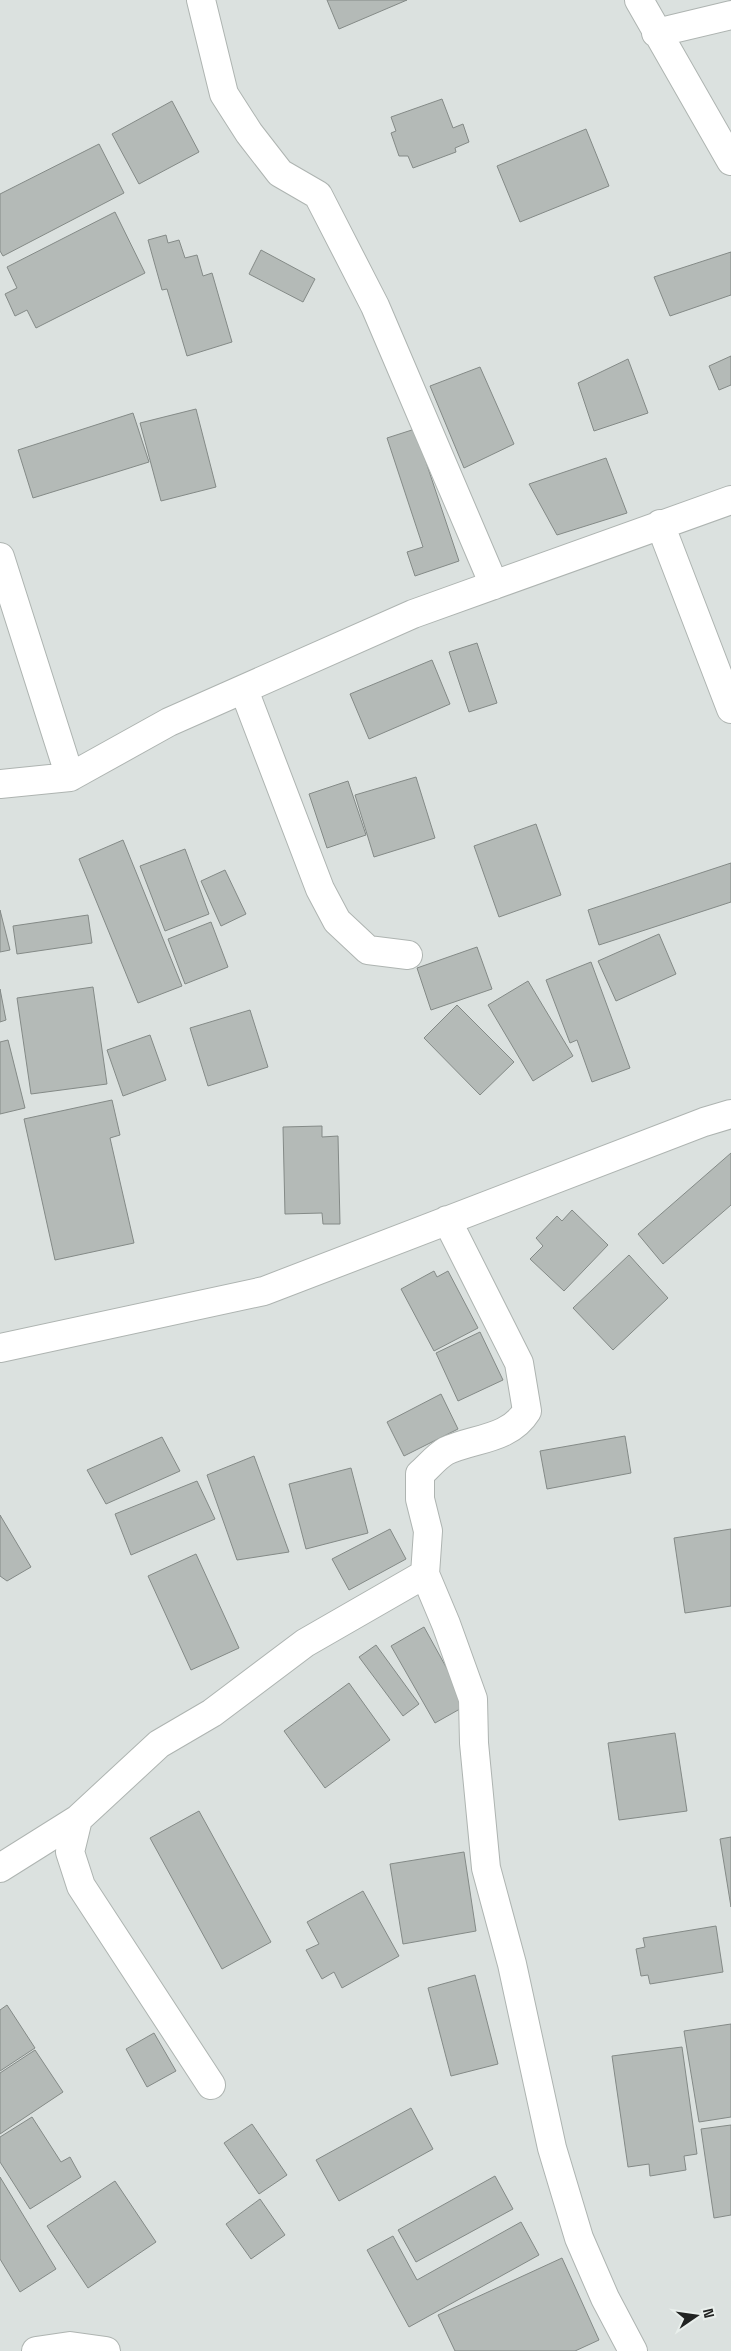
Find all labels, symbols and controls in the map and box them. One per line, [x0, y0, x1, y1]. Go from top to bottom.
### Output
north arrow [671, 2291, 721, 2341]
text: N [699, 2306, 718, 2320]

